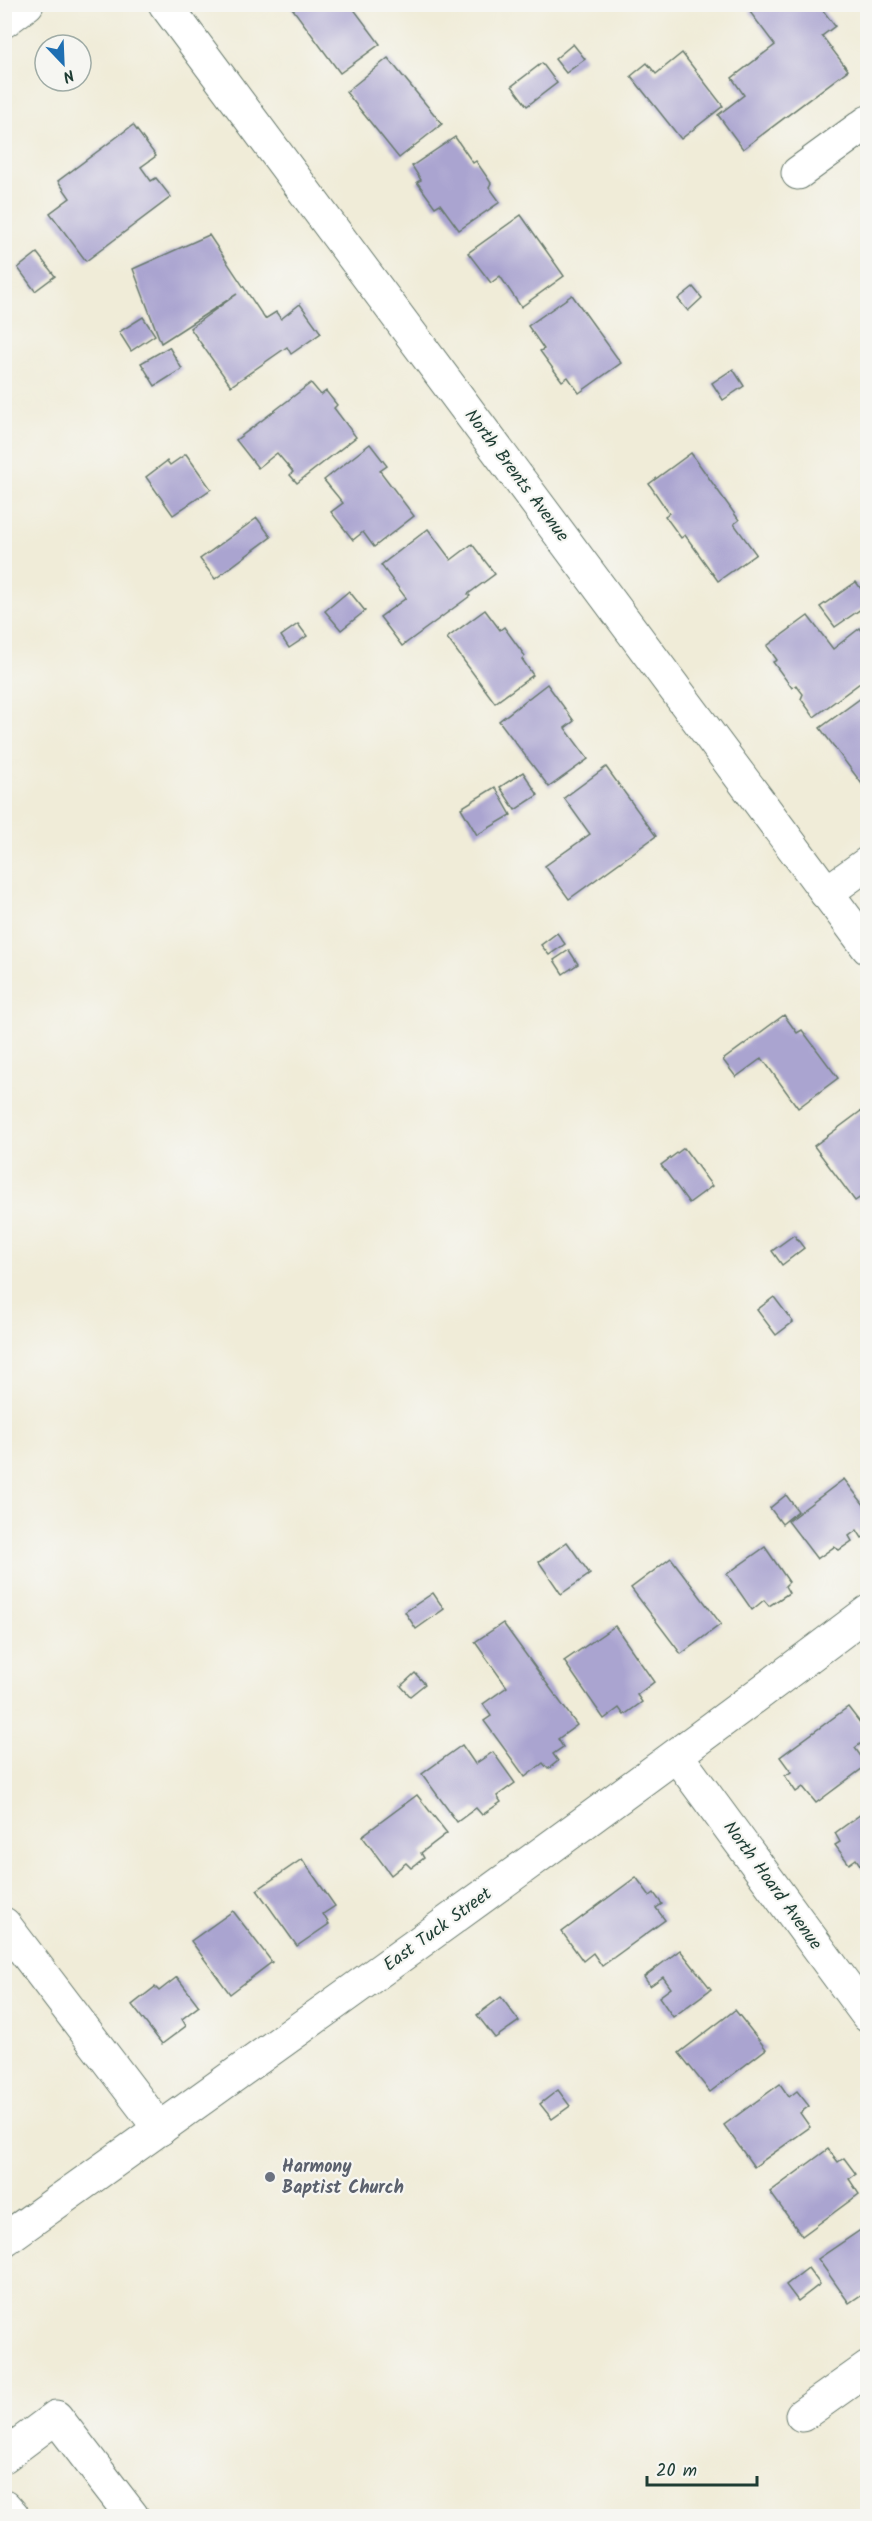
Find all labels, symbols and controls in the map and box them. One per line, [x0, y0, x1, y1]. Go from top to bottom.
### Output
north arrow [33, 33, 93, 93]
text: N [59, 62, 78, 89]
street label: North Brents Avenue [456, 403, 576, 549]
street label: North Hoard Avenue [715, 1815, 829, 1957]
street label: East Tuck Street [378, 1880, 499, 1979]
place label: Harmony Baptist Church [282, 2153, 404, 2203]
marker: Harmony Baptist Church [263, 2170, 277, 2184]
scale bar [647, 2449, 756, 2487]
text: 20 m [656, 2457, 697, 2486]

